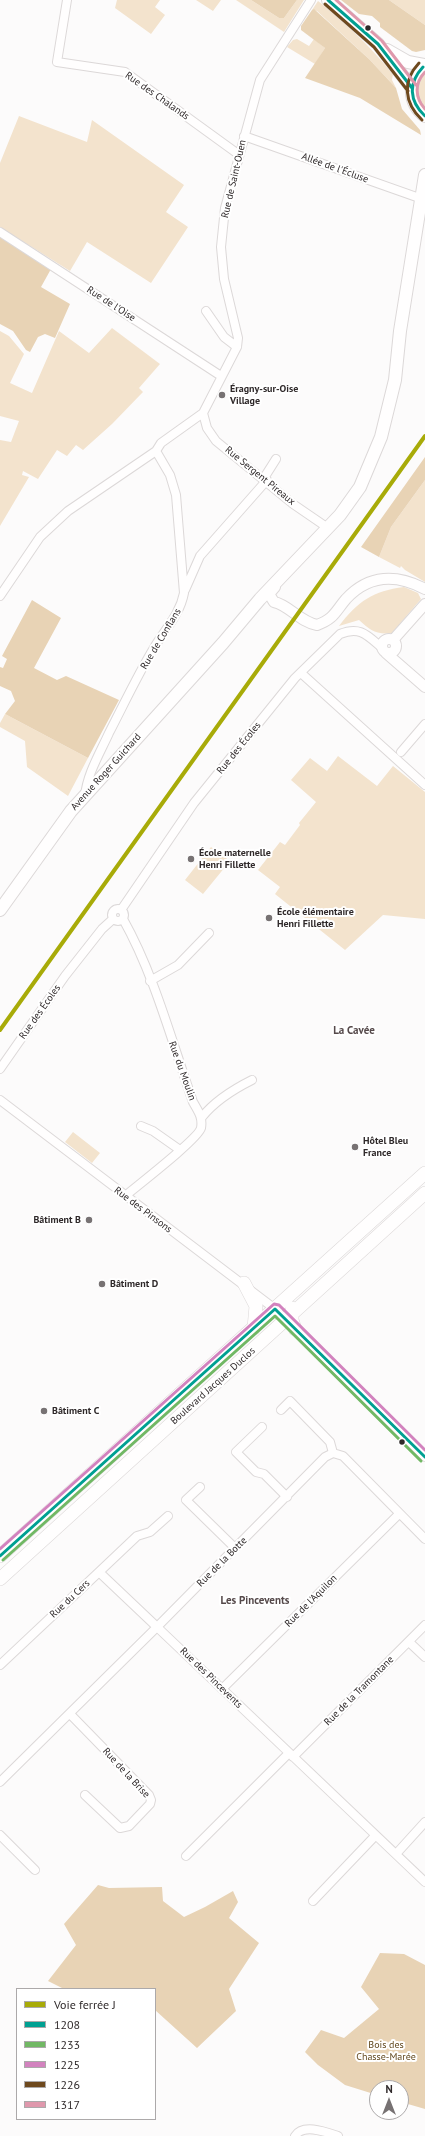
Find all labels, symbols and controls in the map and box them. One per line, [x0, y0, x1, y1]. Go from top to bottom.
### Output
unlabelled marker [363, 23, 373, 33]
street label: Rue des Chalands [123, 69, 191, 123]
street label: Rue de Saint-Ouen [219, 139, 249, 219]
street label: Allée de l'Écluse [300, 150, 370, 186]
street label: Rue de l'Oise [84, 284, 138, 324]
place label: Éragny-sur-Oise Village [230, 383, 298, 406]
marker: Éragny-sur-Oise Village [217, 390, 227, 400]
street label: Rue Sergent Pireaux [222, 444, 298, 508]
street label: Rue de Conflans [138, 606, 184, 672]
street label: Rue des Écoles [214, 720, 264, 776]
street label: Avenue Roger Guichard [68, 731, 144, 813]
place label: École maternelle Henri Fillette [199, 847, 271, 870]
marker: École maternelle Henri Fillette [186, 854, 196, 864]
place label: École élémentaire Henri Fillette [277, 906, 354, 930]
marker: École élémentaire Henri Fillette [264, 913, 274, 923]
street label: Rue des Écoles [17, 983, 63, 1041]
district label: La Cavée [333, 1024, 375, 1038]
street label: Rue du Moulin [166, 1040, 198, 1102]
place label: Hôtel Bleu France [363, 1135, 408, 1158]
marker: Hôtel Bleu France [350, 1142, 360, 1152]
street label: Rue des Pinsons [112, 1184, 174, 1236]
place label: Bâtiment B [33, 1214, 81, 1226]
marker: Bâtiment B [84, 1215, 94, 1225]
place label: Bâtiment D [110, 1278, 158, 1290]
marker: Bâtiment D [97, 1279, 107, 1289]
street label: Boulevard Jacques Duclos [168, 1345, 258, 1427]
place label: Bâtiment C [52, 1405, 99, 1417]
marker: Bâtiment C [39, 1406, 49, 1416]
unlabelled marker [397, 1437, 407, 1447]
street label: Rue de la Botte [195, 1535, 249, 1589]
street label: Rue de l'Aquilon [282, 1572, 340, 1630]
street label: Rue du Cers [47, 1577, 93, 1621]
district label: Les Pincevents [221, 1594, 289, 1608]
street label: Rue des Pincevents [177, 1645, 245, 1711]
street label: Rue de la Tramontane [322, 1654, 396, 1728]
street label: Rue de la Brise [100, 1746, 152, 1800]
legend [16, 1988, 156, 2120]
text: Voie ferrée J [54, 1997, 116, 2012]
text: 1208 [54, 2017, 80, 2032]
text: 1233 [54, 2037, 80, 2052]
park label: Bois des Chasse-Marée [356, 2039, 416, 2062]
text: 1225 [54, 2057, 80, 2072]
text: 1226 [54, 2077, 80, 2092]
north arrow [369, 2080, 409, 2120]
text: N [385, 2082, 393, 2096]
text: 1317 [54, 2097, 80, 2112]

